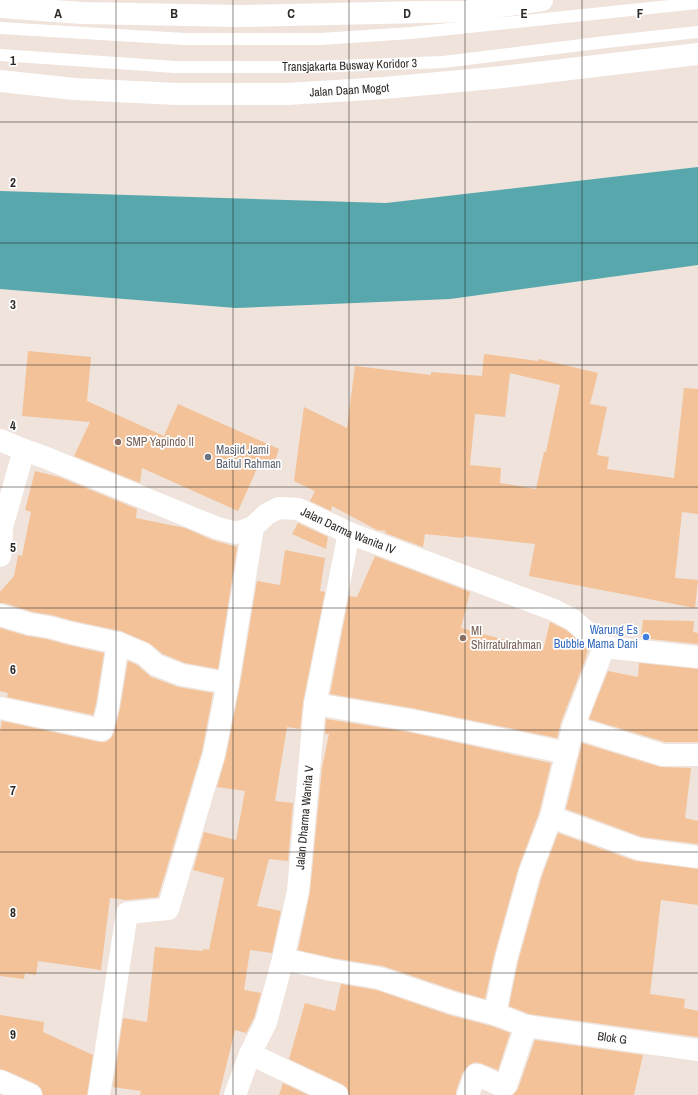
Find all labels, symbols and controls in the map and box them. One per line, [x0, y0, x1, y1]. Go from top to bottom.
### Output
text: A [54, 5, 62, 22]
text: B [170, 5, 178, 22]
text: C [287, 5, 295, 22]
text: D [403, 5, 411, 22]
text: E [520, 5, 528, 22]
text: F [637, 5, 644, 22]
text: 1 [10, 52, 16, 69]
street label: Transjakarta Busway Koridor 3 [282, 55, 417, 75]
street label: Jalan Daan Mogot [309, 80, 390, 101]
text: 2 [10, 174, 16, 191]
text: 3 [10, 296, 16, 313]
text: 4 [10, 417, 16, 434]
place label: SMP Yapindo II [126, 434, 194, 450]
marker: SMP Yapindo II [113, 437, 123, 447]
place label: Masjid Jami Baitul Rahman [216, 442, 281, 472]
marker: Masjid Jami Baitul Rahman [203, 452, 213, 462]
street label: Jalan Darma Wanita IV [298, 503, 398, 558]
text: 5 [10, 539, 16, 556]
place label: Warung Es Bubble Mama Dani [554, 622, 638, 652]
place label: MI Shirratulrahman [471, 623, 542, 653]
marker: Warung Es Bubble Mama Dani [641, 632, 651, 642]
marker: MI Shirratulrahman [458, 633, 468, 643]
text: 6 [10, 661, 16, 678]
street label: Jalan Dharma Wanita V [292, 765, 317, 870]
text: 7 [10, 782, 16, 799]
text: 8 [10, 904, 16, 921]
text: 9 [10, 1026, 16, 1043]
street label: Blok G [596, 1028, 628, 1048]

